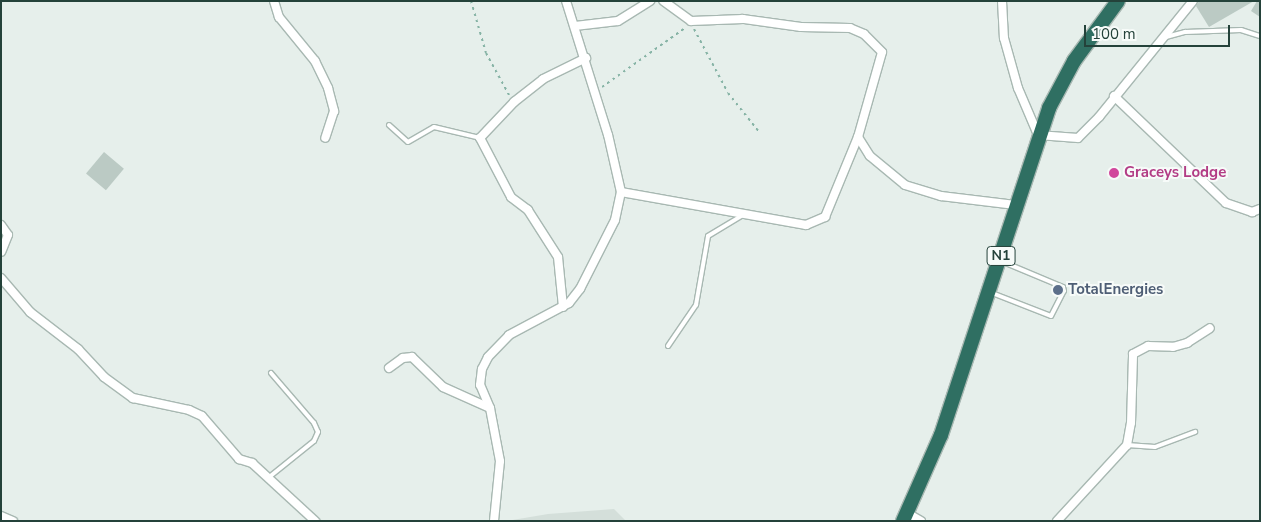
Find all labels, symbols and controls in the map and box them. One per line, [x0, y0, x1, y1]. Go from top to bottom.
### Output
scale bar [1086, 15, 1232, 47]
text: 100 m [1092, 24, 1136, 44]
place label: Graceys Lodge [1124, 164, 1226, 182]
marker: Graceys Lodge [1108, 167, 1120, 179]
road number: N1 [986, 245, 1016, 268]
place label: TotalEnergies [1068, 281, 1163, 299]
marker: TotalEnergies [1052, 284, 1064, 296]

